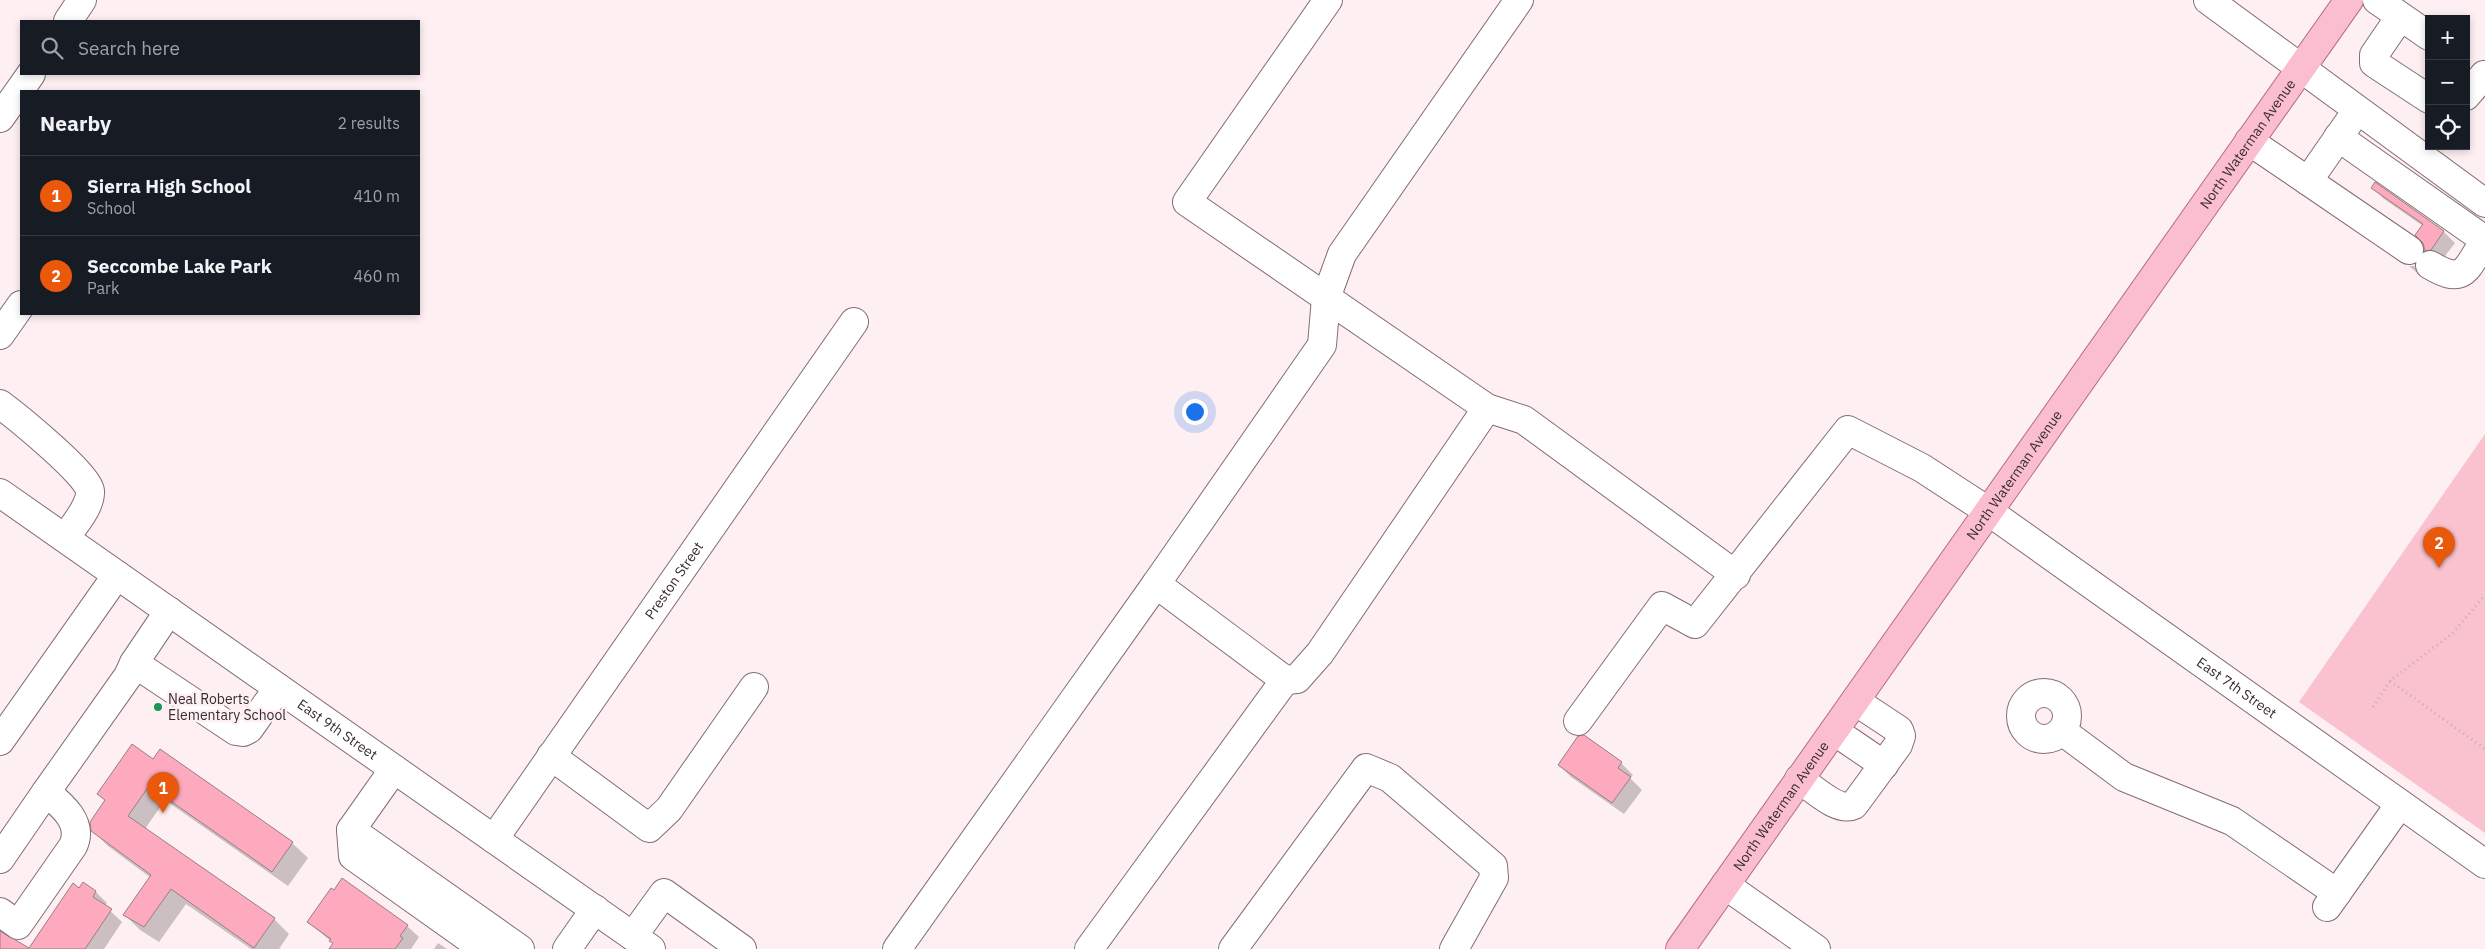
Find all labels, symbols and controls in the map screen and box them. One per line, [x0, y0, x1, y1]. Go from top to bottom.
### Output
map controls [2425, 15, 2470, 150]
button: + [2425, 15, 2470, 60]
search box [20, 20, 420, 75]
icon: search [38, 34, 66, 62]
text: Search here [78, 36, 180, 60]
button: − [2425, 60, 2470, 105]
street label: North Waterman Avenue [2196, 75, 2300, 212]
button: locate [2425, 105, 2470, 150]
text: Nearby [40, 109, 111, 137]
text: 2 results [337, 113, 400, 133]
text: Sierra High School [87, 174, 251, 198]
text: 1 [51, 186, 61, 206]
text: 410 m [353, 186, 400, 206]
text: School [87, 198, 136, 218]
text: Seccombe Lake Park [87, 254, 272, 278]
text: 2 [51, 266, 61, 286]
text: 460 m [353, 266, 400, 286]
text: Park [87, 278, 119, 298]
your location [1182, 399, 1208, 425]
street label: North Waterman Avenue [1962, 406, 2066, 543]
pin: 2 [2423, 527, 2455, 568]
street label: Preston Street [641, 538, 707, 623]
street label: East 7th Street [2193, 653, 2280, 722]
place label: Neal Roberts Elementary School [168, 690, 286, 724]
street label: East 9th Street [294, 695, 381, 764]
marker: Neal Roberts Elementary School [152, 701, 164, 713]
street label: North Waterman Avenue [1729, 737, 1833, 874]
pin: 1 [147, 772, 179, 813]

